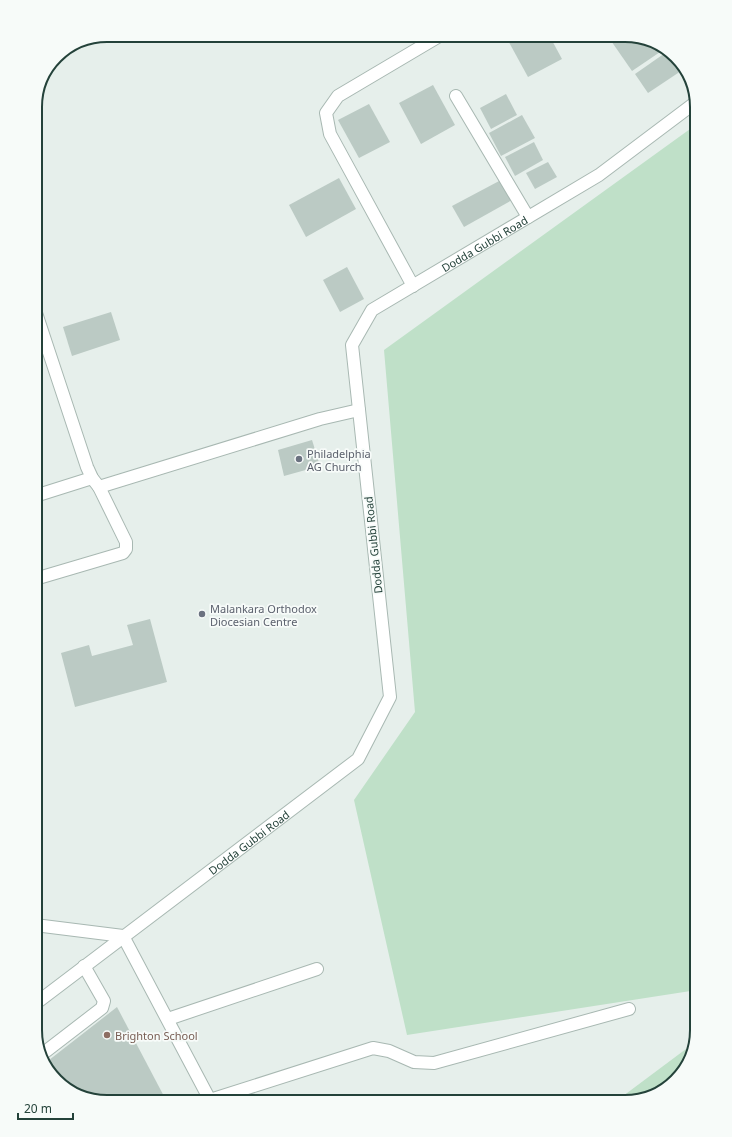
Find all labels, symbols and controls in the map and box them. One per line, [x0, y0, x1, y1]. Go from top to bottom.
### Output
street label: Dodda Gubbi Road [438, 212, 530, 275]
place label: Philadelphia AG Church [307, 446, 371, 474]
marker: Philadelphia AG Church [294, 454, 304, 464]
street label: Dodda Gubbi Road [360, 496, 386, 594]
place label: Malankara Orthodox Diocesian Centre [210, 601, 317, 629]
marker: Malankara Orthodox Diocesian Centre [197, 609, 207, 619]
street label: Dodda Gubbi Road [205, 807, 292, 878]
place label: Brighton School [115, 1028, 198, 1043]
marker: Brighton School [102, 1030, 112, 1040]
scale bar [18, 1095, 73, 1121]
text: 20 m [24, 1100, 52, 1117]

